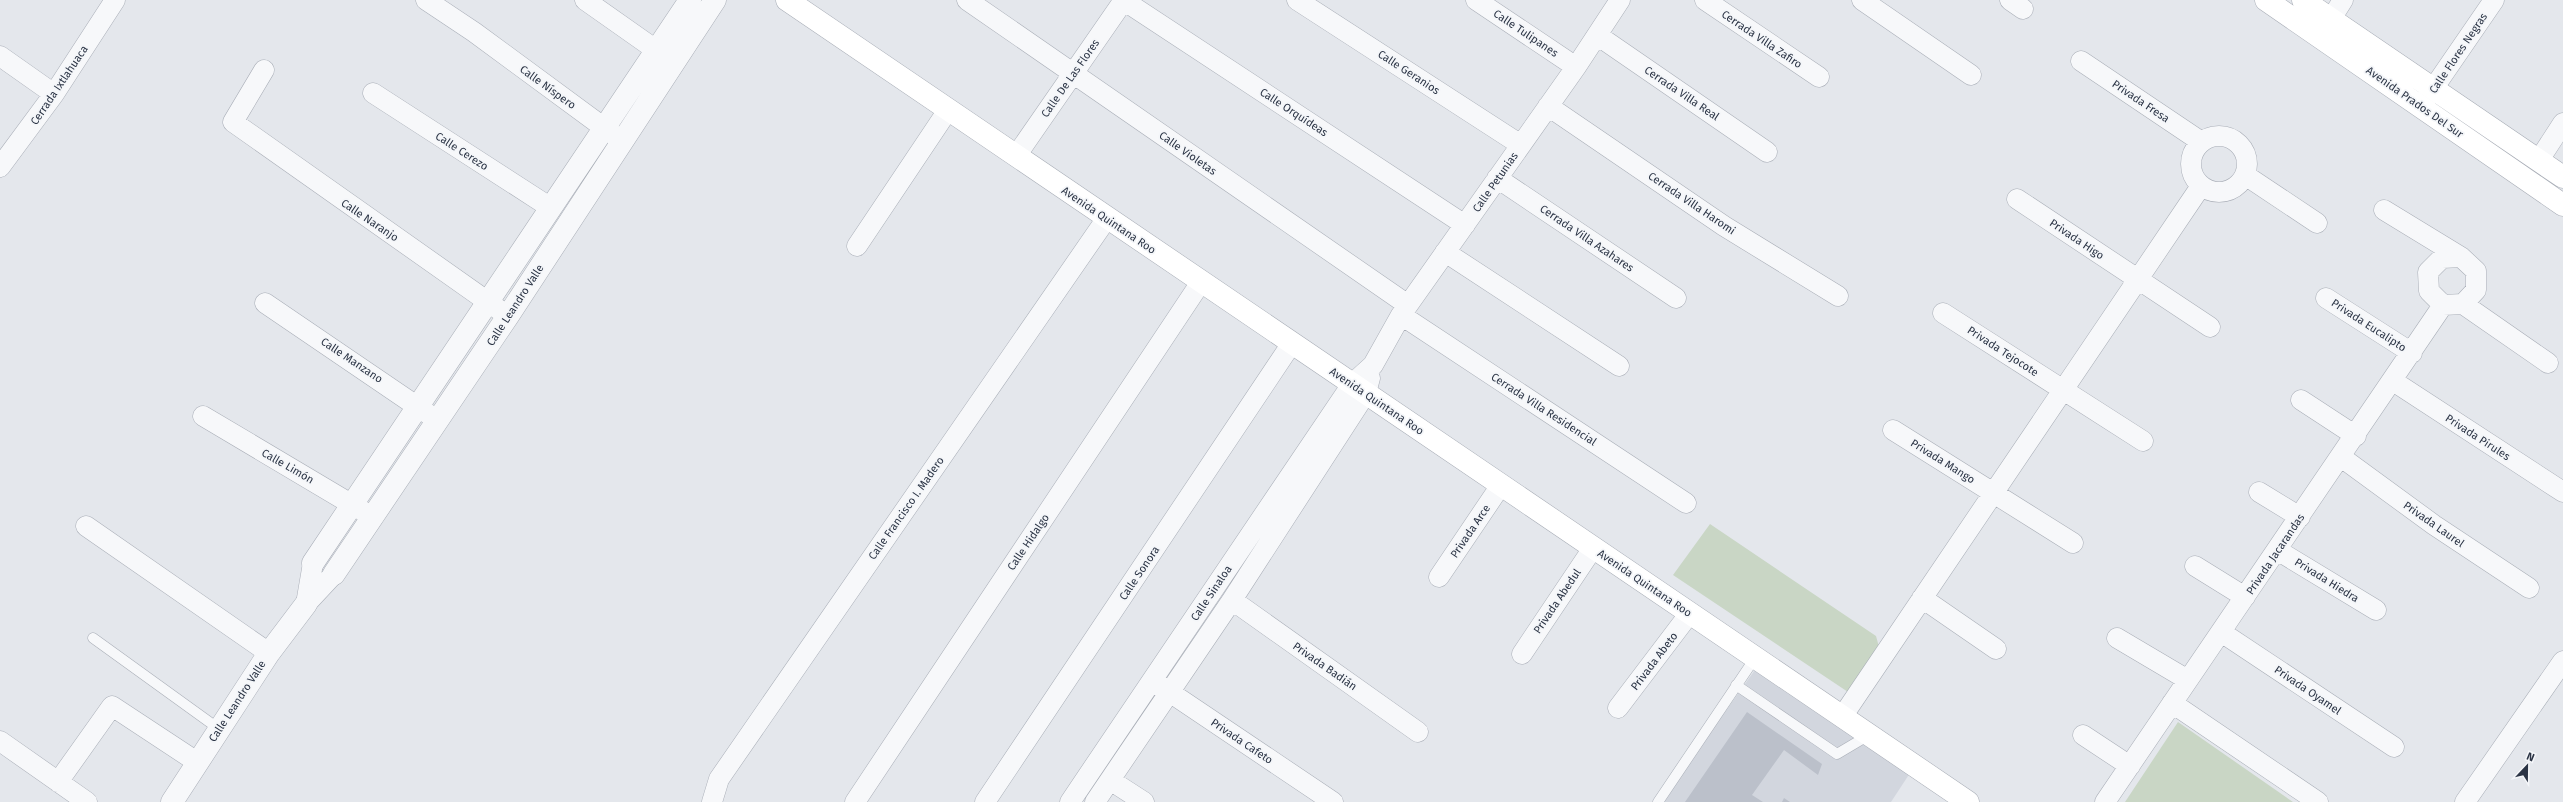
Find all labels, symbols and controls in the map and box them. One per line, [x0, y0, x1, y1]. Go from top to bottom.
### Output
street label: Calle Tulipanes [1491, 7, 1561, 60]
street label: Cerrada Villa Zafiro [1719, 8, 1804, 71]
street label: Calle Flores Negras [2427, 11, 2490, 96]
street label: Calle De Las Flores [1039, 37, 1102, 120]
street label: Cerrada Ixtlahuaca [28, 43, 91, 127]
street label: Calle Geranios [1375, 48, 1442, 97]
street label: Calle Níspero [517, 63, 578, 112]
street label: Cerrada Villa Real [1642, 64, 1722, 123]
street label: Avenida Prados Del Sur [2364, 64, 2466, 141]
street label: Privada Fresa [2110, 78, 2172, 125]
street label: Calle Orquídeas [1257, 86, 1330, 139]
street label: Calle Violetas [1157, 129, 1219, 178]
street label: Calle Cerezo [433, 130, 490, 173]
street label: Calle Petunias [1470, 150, 1521, 215]
street label: Cerrada Villa Haromi [1646, 169, 1738, 237]
street label: Avenida Quintana Roo [1059, 184, 1158, 257]
street label: Calle Naranjo [339, 196, 401, 244]
street label: Cerrada Villa Azahares [1537, 202, 1636, 275]
street label: Privada Higo [2047, 216, 2106, 262]
street label: Calle Leandro Valle [484, 262, 547, 348]
street label: Privada Eucalipto [2329, 296, 2409, 354]
street label: Privada Tejocote [1965, 324, 2041, 379]
street label: Calle Manzano [318, 335, 385, 386]
street label: Avenida Quintana Roo [1327, 365, 1426, 438]
street label: Cerrada Villa Residencial [1489, 370, 1599, 448]
street label: Privada Pirules [2443, 412, 2513, 463]
street label: Privada Mango [1908, 437, 1977, 486]
street label: Calle Limón [259, 446, 316, 487]
street label: Calle Francisco I. Madero [866, 454, 947, 562]
street label: Privada Laurel [2401, 499, 2467, 550]
street label: Privada Arce [1448, 502, 1493, 560]
street label: Privada Jacarandas [2244, 511, 2307, 597]
street label: Calle Hidalgo [1005, 512, 1052, 573]
street label: Calle Sonora [1117, 544, 1162, 603]
street label: Avenida Quintana Roo [1595, 547, 1694, 620]
street label: Privada Hiedra [2292, 556, 2361, 605]
street label: Calle Sinaloa [1188, 563, 1235, 623]
street label: Privada Abedul [1531, 566, 1584, 636]
street label: Privada Abeto [1628, 630, 1680, 693]
street label: Privada Badián [1290, 640, 1359, 693]
street label: Calle Leandro Valle [206, 658, 269, 744]
street label: Privada Oyamel [2272, 663, 2344, 718]
street label: Privada Cafeto [1208, 716, 1275, 767]
north arrow [2507, 746, 2547, 786]
text: N [2525, 750, 2536, 765]

